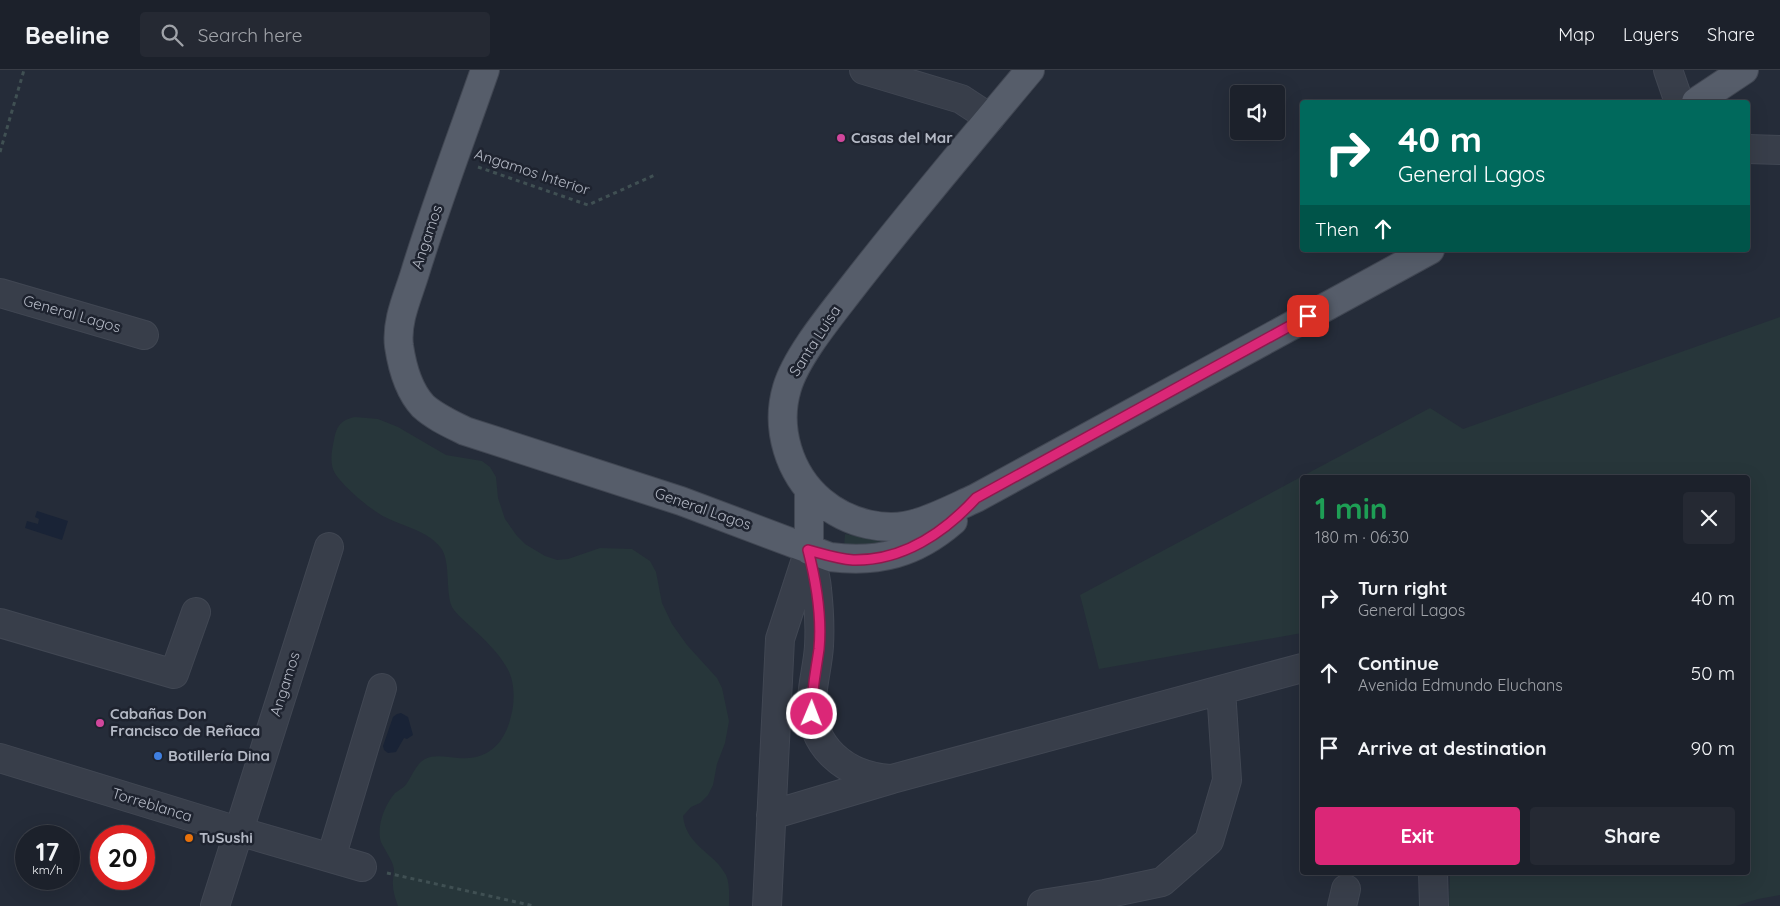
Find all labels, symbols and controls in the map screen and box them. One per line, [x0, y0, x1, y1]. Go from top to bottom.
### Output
search box [140, 12, 490, 57]
text: Beeline [25, 20, 110, 50]
icon: search [158, 21, 186, 49]
text: Search here [198, 23, 303, 47]
text: Map [1558, 23, 1595, 46]
text: Layers [1623, 23, 1679, 46]
text: Share [1707, 23, 1755, 46]
map controls [1230, 85, 1285, 140]
button: sound [1230, 85, 1285, 140]
text: 40 m [1398, 117, 1482, 161]
icon: right [1315, 120, 1380, 185]
place label: Casas del Mar [851, 128, 953, 147]
marker: Casas del Mar [835, 132, 847, 144]
street label: Angamos Interior [472, 144, 593, 199]
text: General Lagos [1398, 160, 1545, 188]
street label: Angamos [407, 202, 446, 271]
icon: ahead [1369, 215, 1397, 243]
text: Then [1315, 217, 1359, 241]
street label: General Lagos [21, 291, 123, 337]
pin [1287, 295, 1329, 337]
street label: Santa Luisa [785, 302, 844, 380]
icon: arrive [1294, 302, 1322, 330]
street label: General Lagos [653, 483, 754, 534]
text: 1 min [1315, 489, 1388, 527]
button: close [1683, 492, 1735, 544]
text: 180 m · 06:30 [1315, 527, 1409, 547]
text: Turn right [1358, 576, 1447, 600]
icon: right [1315, 584, 1343, 612]
text: 40 m [1691, 586, 1735, 610]
text: General Lagos [1358, 600, 1465, 620]
street label: Angamos [265, 649, 304, 718]
text: Continue [1358, 651, 1439, 675]
icon: ahead [1315, 659, 1343, 687]
text: 50 m [1691, 661, 1735, 685]
text: Avenida Edmundo Eluchans [1358, 675, 1563, 695]
position arrow [785, 687, 837, 739]
place label: Cabañas Don Francisco de Reñaca [110, 704, 260, 740]
marker: Cabañas Don Francisco de Reñaca [94, 717, 106, 729]
icon: arrive [1315, 734, 1343, 762]
text: Arrive at destination [1358, 736, 1547, 760]
text: 90 m [1691, 736, 1735, 760]
place label: Botillería Dina [168, 746, 270, 765]
marker: Botillería Dina [152, 750, 164, 762]
street label: Torreblanca [110, 783, 195, 826]
button: Exit [1315, 807, 1520, 865]
button: Share [1530, 807, 1735, 865]
speed limit sign: 20 [90, 825, 155, 890]
place label: TuSushi [199, 828, 253, 847]
marker: TuSushi [183, 832, 195, 844]
text: 17 [36, 836, 59, 867]
text: km/h [32, 862, 63, 877]

